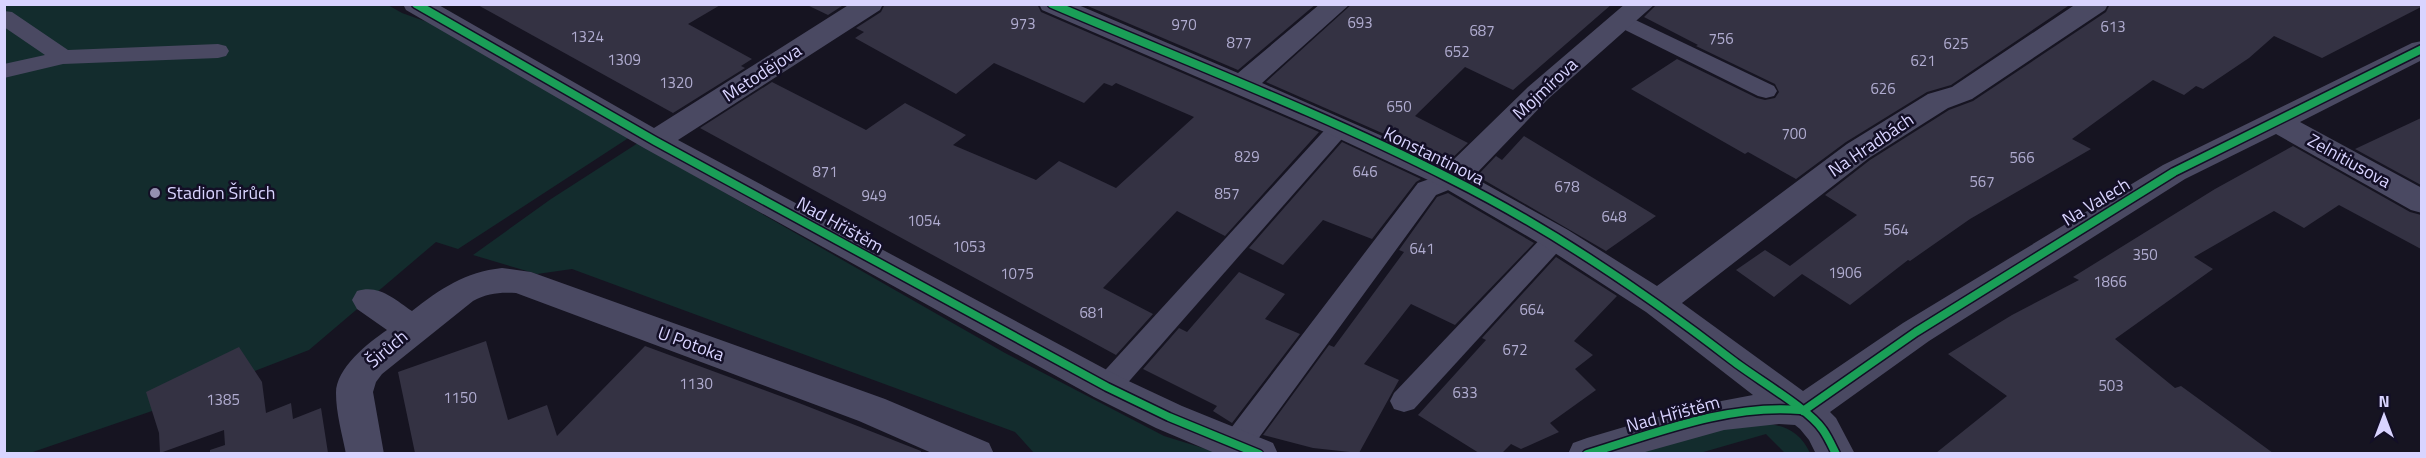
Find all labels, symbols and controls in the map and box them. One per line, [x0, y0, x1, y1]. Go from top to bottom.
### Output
house number: 693 [1347, 11, 1373, 34]
house number: 973 [1010, 12, 1036, 35]
house number: 970 [1171, 13, 1197, 36]
house number: 613 [2100, 15, 2126, 38]
house number: 687 [1469, 19, 1495, 42]
house number: 1324 [570, 25, 604, 48]
house number: 756 [1708, 27, 1734, 50]
house number: 877 [1226, 31, 1252, 54]
house number: 625 [1943, 32, 1969, 55]
street label: Metodějova [717, 37, 807, 108]
house number: 652 [1444, 40, 1470, 63]
house number: 1309 [607, 48, 641, 71]
house number: 621 [1910, 49, 1936, 72]
street label: Mojmírova [1506, 51, 1583, 126]
house number: 1320 [659, 71, 693, 94]
house number: 626 [1870, 77, 1896, 100]
house number: 650 [1386, 95, 1412, 118]
street label: Na Hradbách [1823, 106, 1919, 183]
street label: Konstantinova [1379, 119, 1489, 192]
house number: 700 [1781, 122, 1807, 145]
street label: Zelnitiusova [2303, 127, 2396, 195]
house number: 829 [1234, 145, 1260, 168]
house number: 566 [2009, 146, 2035, 169]
house number: 871 [812, 160, 838, 183]
house number: 646 [1352, 160, 1378, 183]
house number: 567 [1969, 170, 1995, 193]
street label: Na Valech [2057, 171, 2135, 232]
house number: 678 [1554, 175, 1580, 198]
place label: Stadion Širůch [167, 179, 276, 206]
house number: 857 [1214, 182, 1240, 205]
house number: 949 [861, 184, 887, 207]
marker: Stadion Širůch [148, 186, 162, 200]
street label: Nad Hřištěm [792, 190, 889, 260]
house number: 648 [1601, 205, 1627, 228]
house number: 1054 [907, 209, 941, 232]
house number: 564 [1883, 218, 1909, 241]
house number: 1053 [952, 235, 986, 258]
house number: 641 [1409, 237, 1435, 260]
house number: 350 [2132, 243, 2158, 266]
house number: 1906 [1828, 261, 1862, 284]
house number: 1075 [1000, 262, 1034, 285]
house number: 1866 [2093, 270, 2127, 293]
house number: 664 [1519, 298, 1545, 321]
house number: 681 [1079, 301, 1105, 324]
street label: U Potoka [654, 319, 728, 368]
street label: Širůch [360, 323, 413, 374]
house number: 672 [1502, 338, 1528, 361]
house number: 1130 [679, 372, 713, 395]
house number: 503 [2098, 374, 2124, 397]
house number: 633 [1452, 381, 1478, 404]
house number: 1150 [443, 386, 477, 409]
north arrow [2354, 386, 2414, 446]
house number: 1385 [206, 388, 240, 411]
street label: Nad Hřištěm [1623, 388, 1723, 439]
text: N [2378, 389, 2390, 413]

